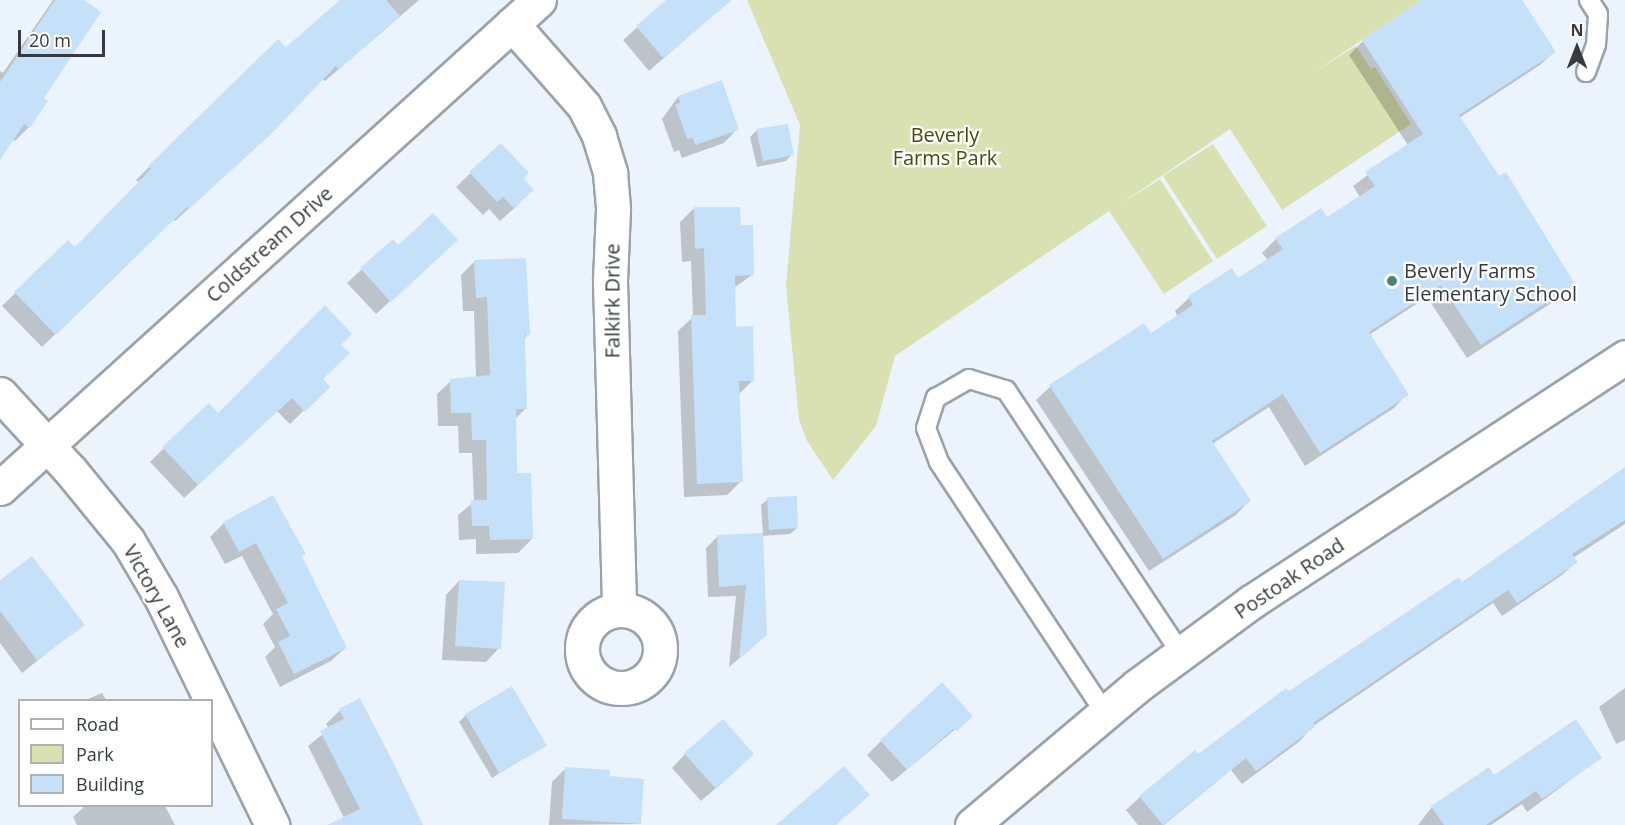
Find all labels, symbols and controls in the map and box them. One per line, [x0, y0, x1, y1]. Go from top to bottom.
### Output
scale bar [21, 18, 108, 56]
north arrow [1547, 18, 1607, 78]
text: N [1570, 19, 1584, 41]
text: 20 m [29, 28, 71, 52]
park label: Beverly Farms Park [893, 123, 997, 170]
street label: Coldstream Drive [201, 181, 337, 307]
street label: Falkirk Drive [600, 244, 624, 358]
place label: Beverly Farms Elementary School [1404, 258, 1577, 305]
marker: Beverly Farms Elementary School [1385, 274, 1399, 288]
street label: Postoak Road [1230, 532, 1348, 624]
street label: Victory Lane [119, 540, 195, 652]
legend [18, 699, 213, 807]
text: Road [76, 712, 119, 736]
text: Park [76, 742, 114, 766]
text: Building [76, 772, 144, 796]

